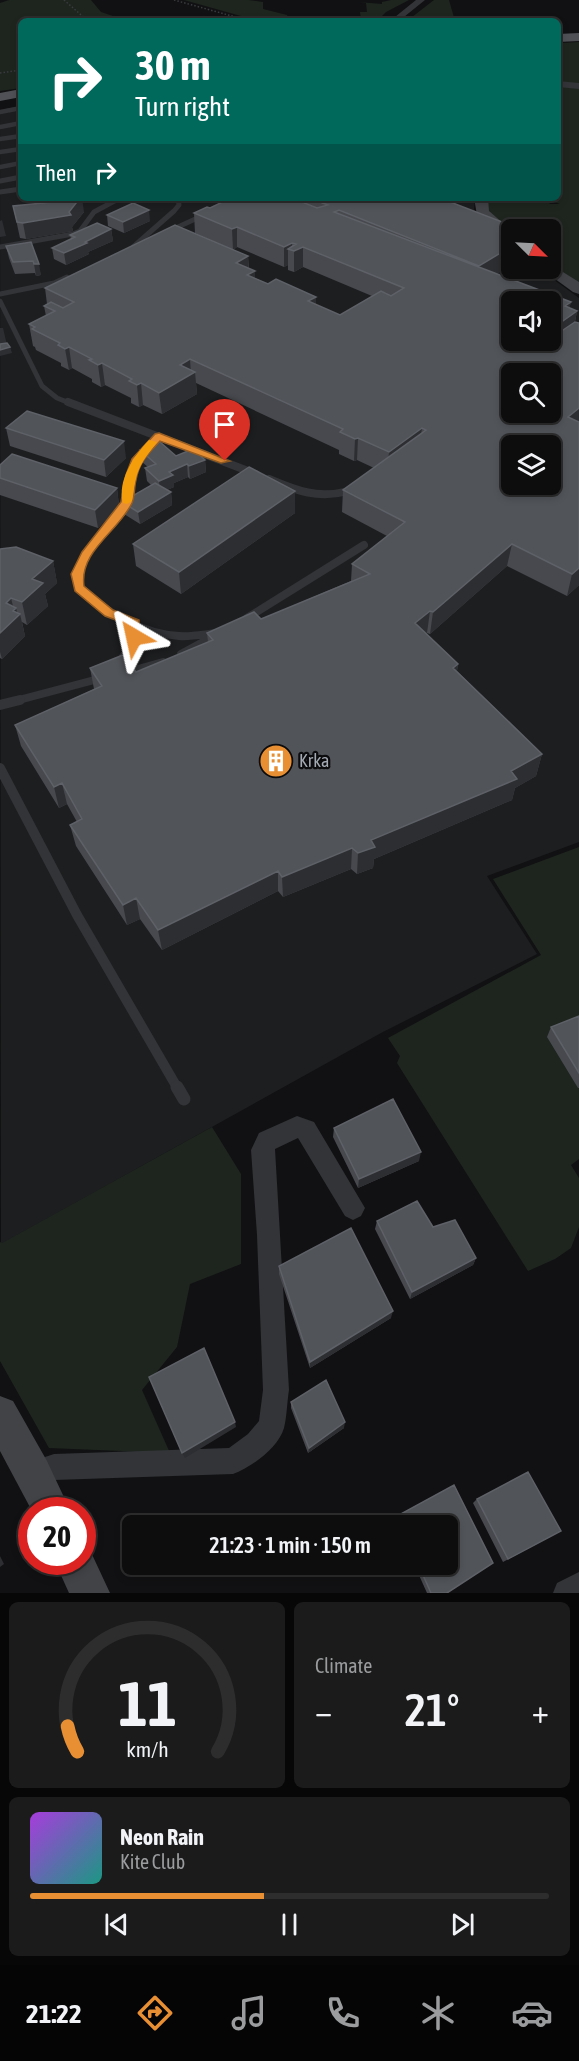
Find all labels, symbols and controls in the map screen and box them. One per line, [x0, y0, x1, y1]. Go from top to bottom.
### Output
text: 30 m [135, 41, 210, 89]
icon: right [36, 42, 114, 120]
text: Turn right [135, 91, 230, 122]
icon: right [89, 156, 122, 189]
text: Then [36, 160, 77, 186]
north arrow [501, 219, 561, 279]
map controls [501, 219, 561, 495]
button: sound [501, 291, 561, 351]
button: search [501, 363, 561, 423]
pin [199, 399, 250, 461]
icon: arrive [208, 408, 241, 441]
button: layers [501, 435, 561, 495]
position arrow [102, 605, 166, 669]
building icon: Krka [258, 743, 294, 779]
place label: Krka [299, 750, 329, 771]
speed limit sign: 20 [18, 1497, 96, 1575]
text: 21:23 · 1 min · 150 m [209, 1532, 371, 1558]
text: Climate [315, 1654, 372, 1677]
text: 11 [118, 1668, 176, 1739]
text: 21° [405, 1684, 459, 1736]
text: − [315, 1692, 332, 1730]
text: + [532, 1692, 549, 1730]
text: km/h [126, 1737, 168, 1762]
text: Neon Rain [120, 1824, 204, 1850]
text: Kite Club [120, 1850, 185, 1873]
icon: previous [100, 1908, 133, 1941]
icon: pause [273, 1908, 306, 1941]
icon: next [446, 1908, 479, 1941]
icon: directions [134, 1992, 176, 2034]
icon: music [228, 1992, 270, 2034]
icon: phone [322, 1992, 364, 2034]
icon: climate [417, 1992, 459, 2034]
icon: car [511, 1992, 553, 2034]
text: 21:22 [26, 1998, 82, 2029]

